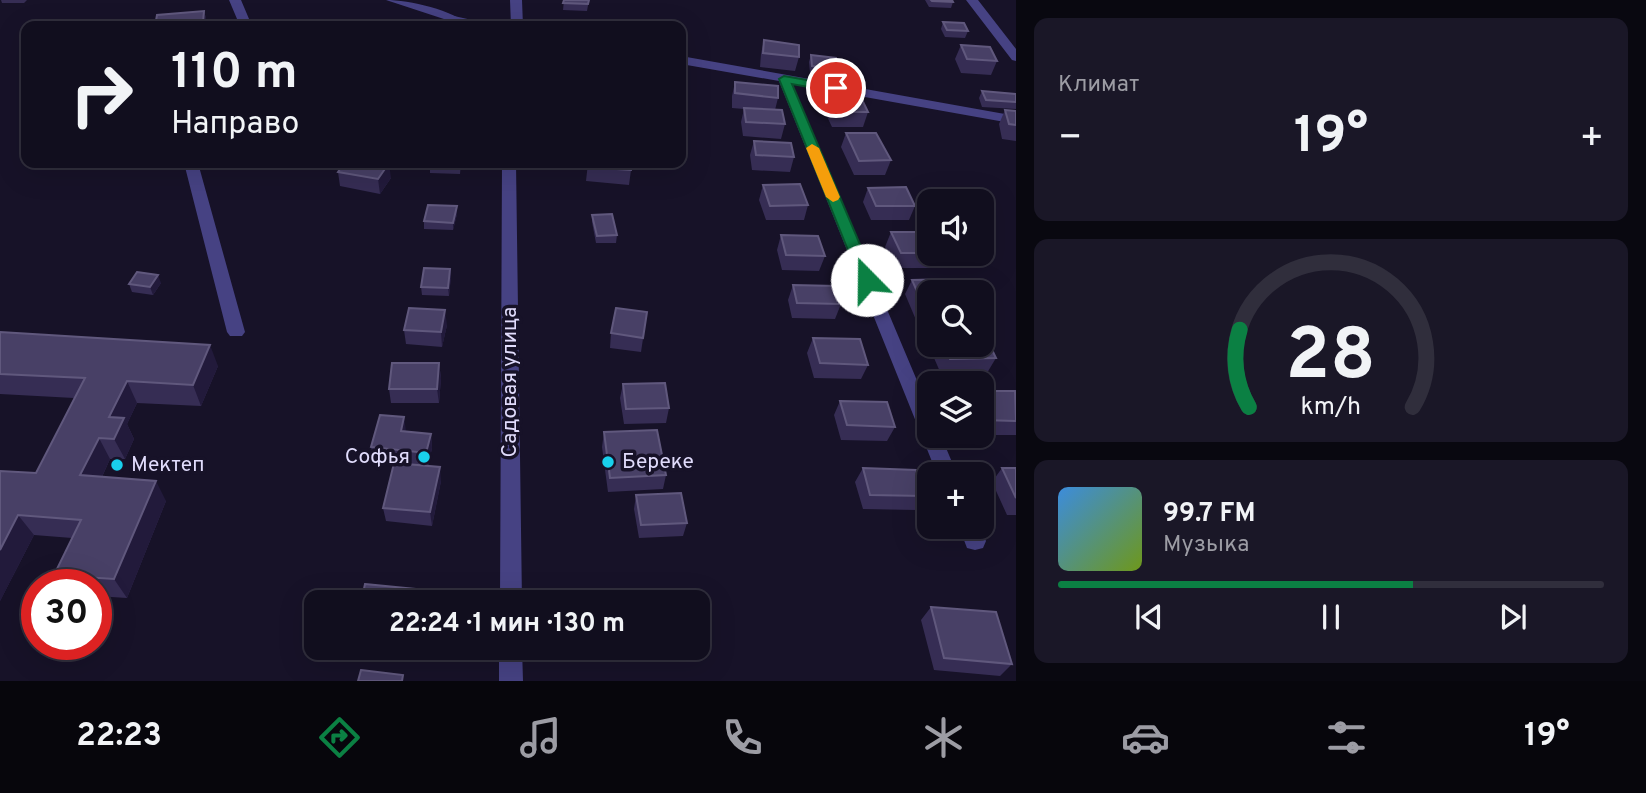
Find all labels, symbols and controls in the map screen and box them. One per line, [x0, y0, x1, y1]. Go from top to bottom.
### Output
text: 110 m [171, 44, 298, 106]
icon: right [56, 49, 147, 140]
pin [806, 58, 866, 118]
icon: arrive [817, 69, 855, 107]
text: Климат [1058, 71, 1139, 100]
text: Направо [171, 105, 299, 145]
text: 19° [1294, 105, 1368, 171]
text: − [1058, 115, 1083, 164]
text: + [1579, 115, 1604, 164]
map controls [917, 189, 994, 539]
button: sound [917, 189, 994, 266]
position arrow [830, 243, 904, 317]
button: search [917, 280, 994, 357]
street label: Садовая улица [497, 307, 524, 457]
text: 28 [1286, 313, 1376, 405]
button: layers [917, 371, 994, 448]
text: km/h [1301, 391, 1361, 423]
place label: Софья [345, 444, 410, 471]
marker: Софья [416, 449, 432, 465]
place label: Береке [622, 449, 694, 476]
place label: Мектеп [131, 452, 205, 479]
marker: Береке [600, 454, 616, 470]
marker: Мектеп [109, 457, 125, 473]
button: + [917, 462, 994, 539]
text: 99.7 FM [1163, 498, 1256, 531]
text: Музыка [1163, 531, 1249, 560]
speed limit sign: 30 [21, 569, 112, 660]
icon: previous [1130, 598, 1168, 636]
icon: pause [1312, 598, 1350, 636]
icon: next [1494, 598, 1532, 636]
text: 22:24 · 1 мин · 130 m [389, 608, 625, 641]
icon: directions [315, 713, 364, 762]
icon: music [516, 713, 565, 762]
icon: phone [718, 713, 767, 762]
icon: climate [919, 713, 968, 762]
icon: car [1121, 713, 1170, 762]
icon: filters [1322, 713, 1371, 762]
text: 22:23 [76, 717, 162, 757]
text: 19° [1524, 717, 1570, 757]

